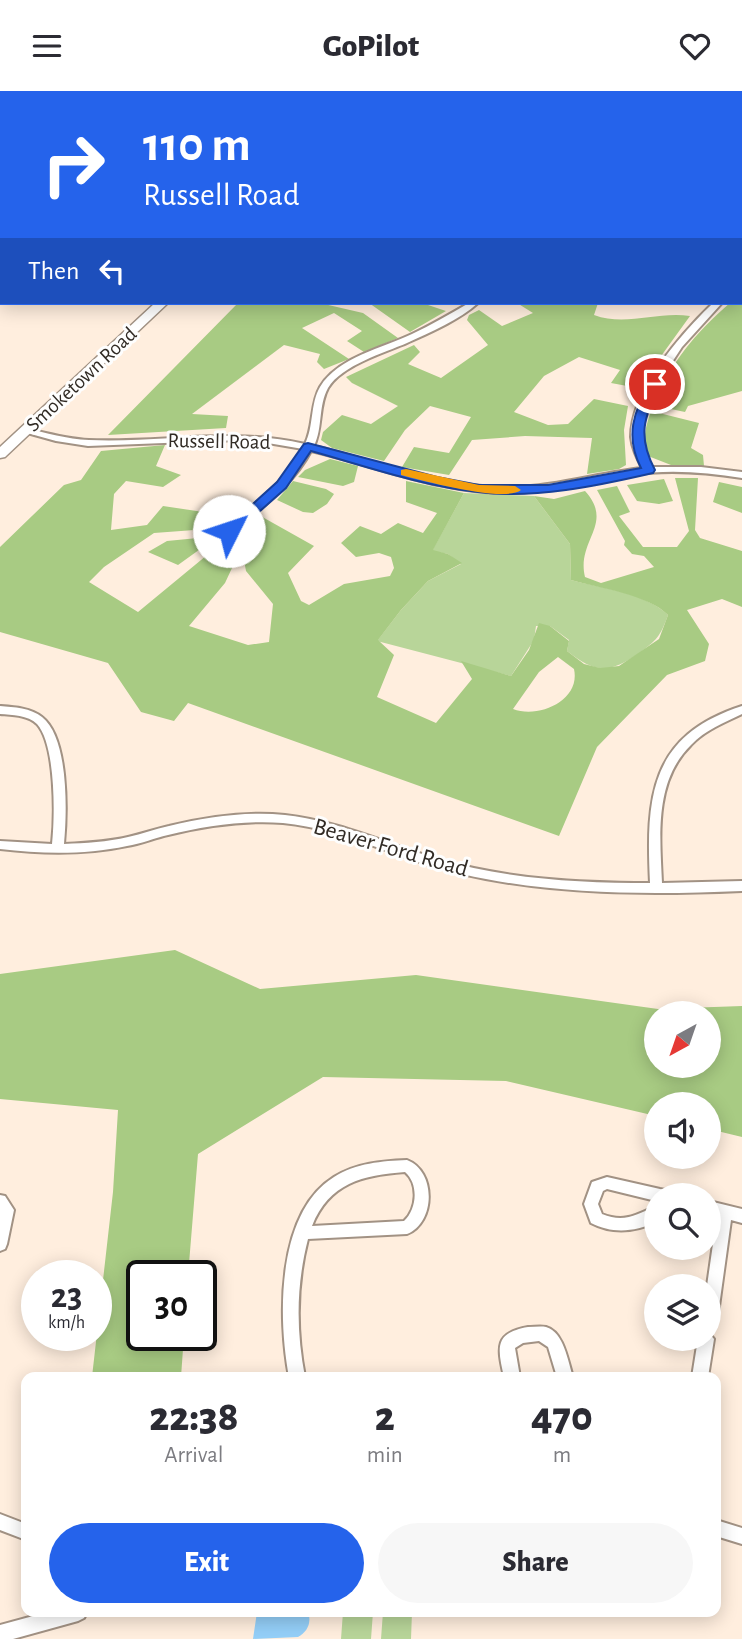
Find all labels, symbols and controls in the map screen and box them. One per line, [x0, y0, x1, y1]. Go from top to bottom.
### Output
icon: menu [28, 27, 66, 65]
icon: heart [676, 27, 714, 65]
text: GoPilot [323, 30, 419, 62]
icon: right [28, 119, 119, 210]
text: 110 m [143, 121, 251, 170]
text: Russell Road [143, 179, 300, 211]
icon: left [93, 252, 131, 290]
text: Then [28, 258, 79, 284]
street label: Smoketown Road [22, 323, 141, 436]
pin [625, 354, 685, 414]
icon: arrive [636, 365, 674, 403]
street label: Russell Road [167, 430, 271, 453]
position arrow [192, 494, 266, 568]
street label: Beaver Ford Road [310, 814, 471, 882]
north arrow [644, 1001, 721, 1078]
map controls [644, 1001, 721, 1351]
button: sound [644, 1092, 721, 1169]
button: search [644, 1183, 721, 1260]
speed limit sign: 30 [126, 1260, 217, 1351]
button: layers [644, 1274, 721, 1351]
text: 23 [51, 1279, 82, 1314]
text: km/h [48, 1314, 85, 1332]
text: 22:38 [149, 1396, 239, 1438]
text: 2 [375, 1396, 395, 1438]
text: 470 [531, 1396, 593, 1438]
text: Arrival [164, 1444, 224, 1467]
text: min [367, 1444, 403, 1467]
text: m [553, 1444, 571, 1467]
button: Exit [49, 1523, 364, 1603]
button: Share [378, 1523, 693, 1603]

